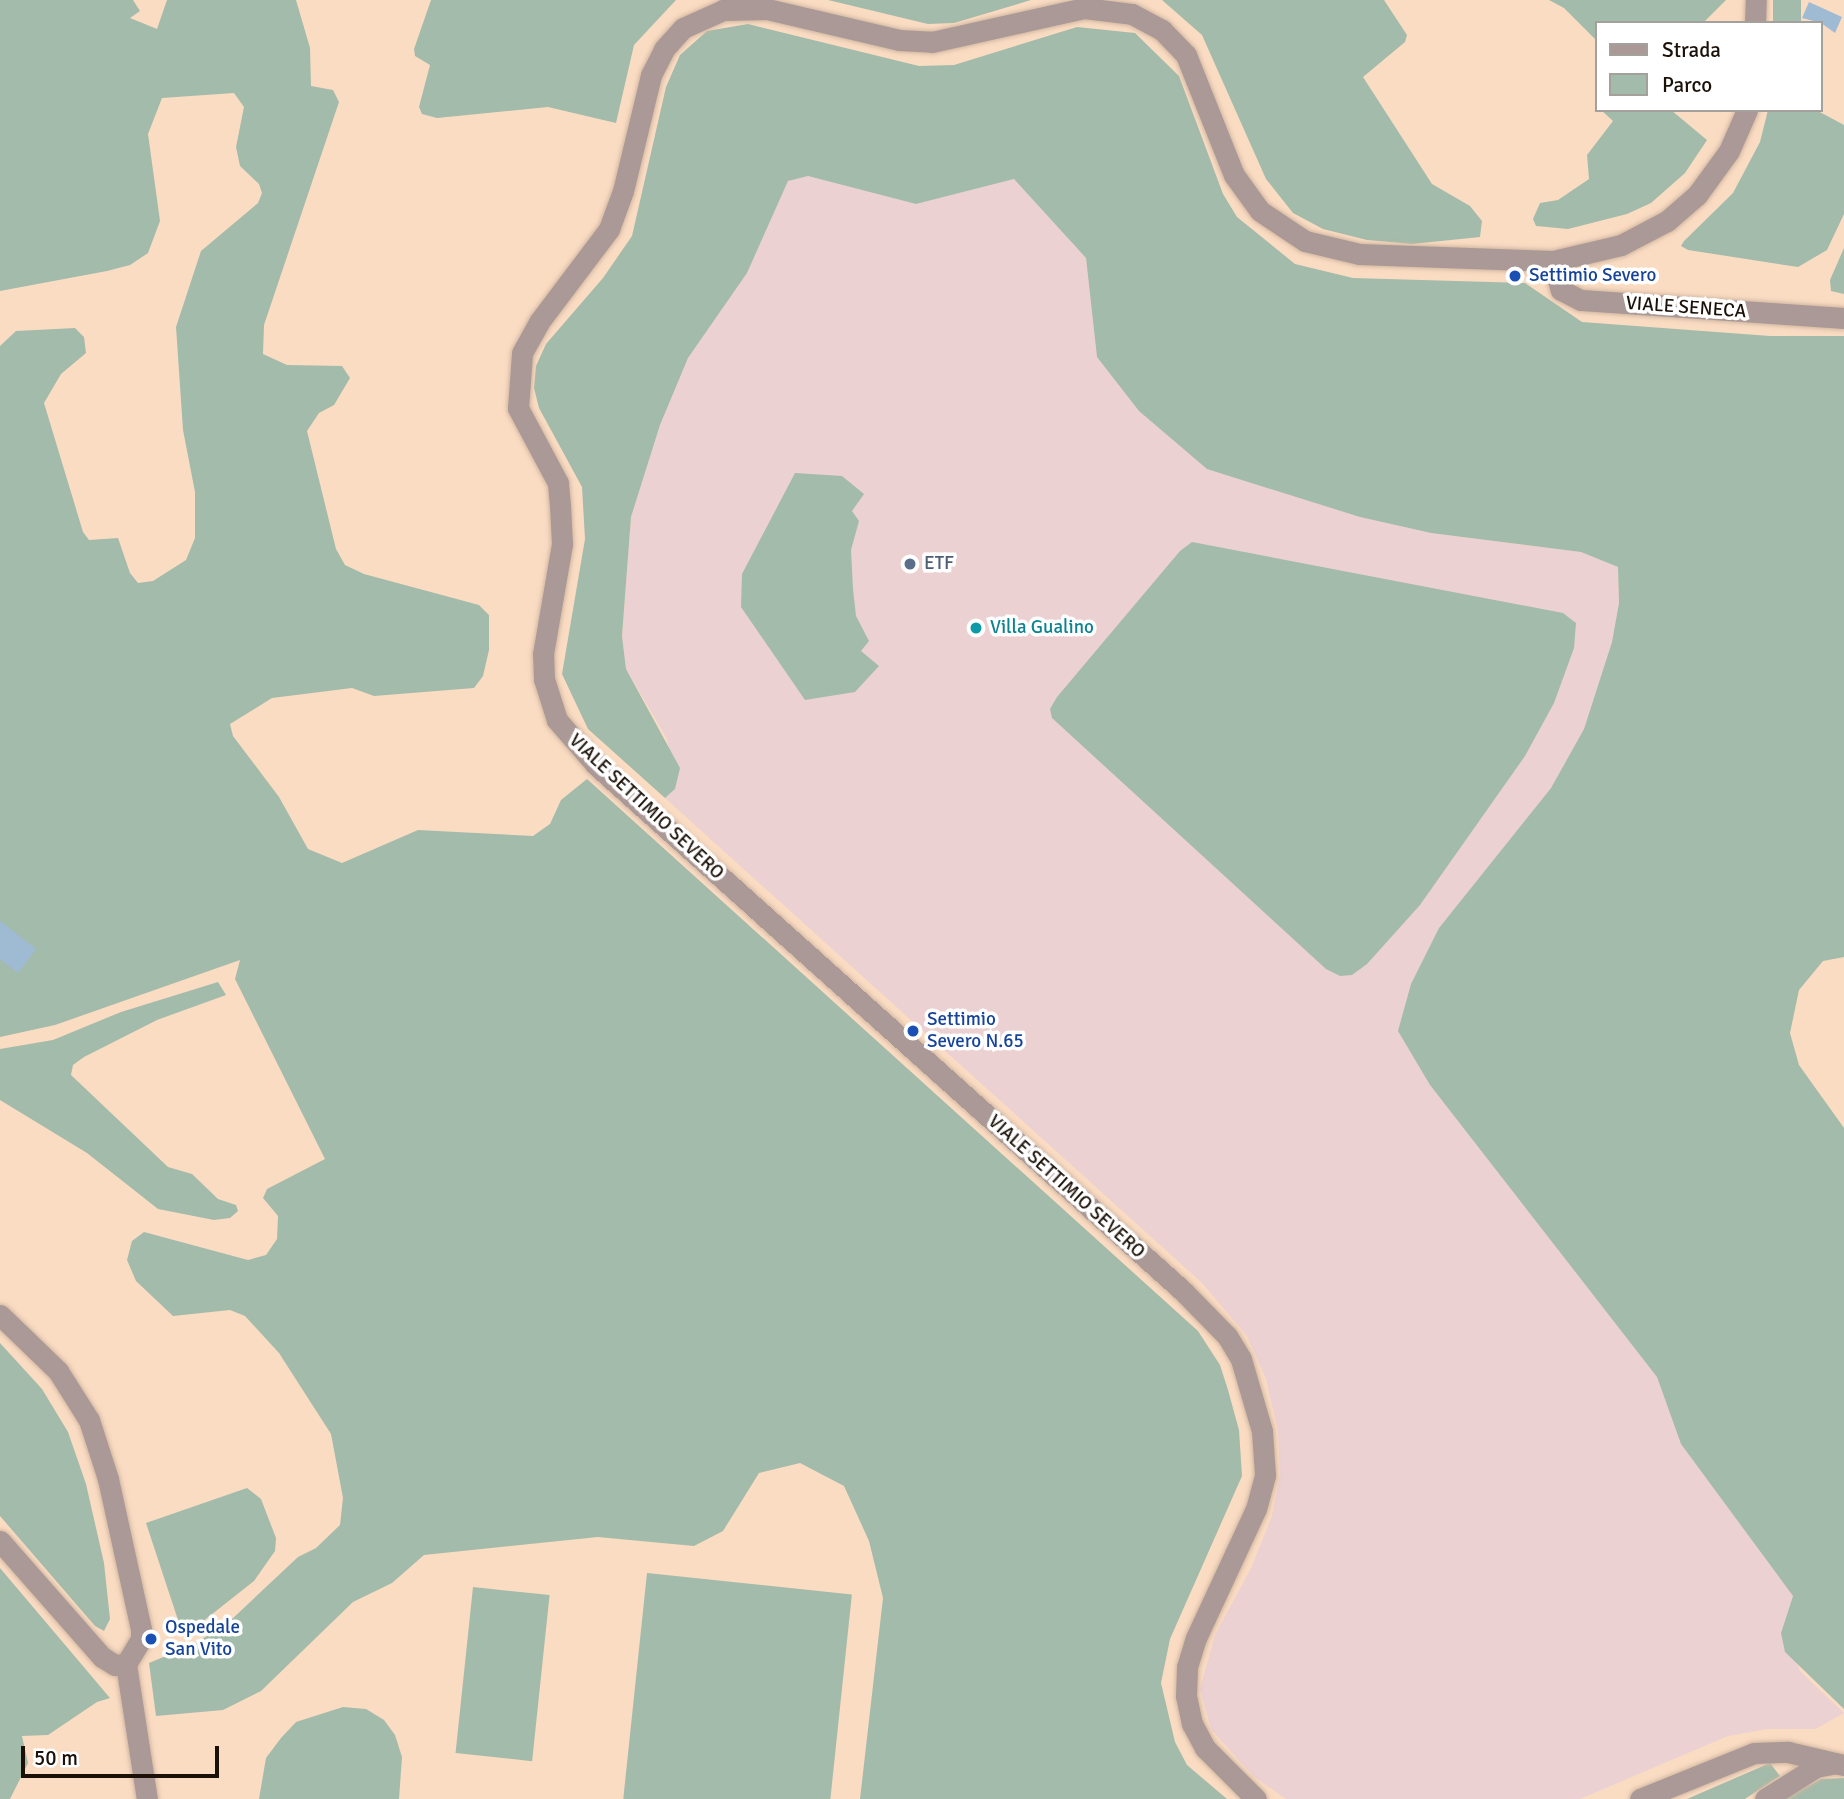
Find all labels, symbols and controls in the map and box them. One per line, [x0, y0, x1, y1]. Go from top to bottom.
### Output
legend [1596, 21, 1823, 112]
text: Strada [1662, 37, 1721, 63]
text: Parco [1662, 72, 1712, 98]
place label: Settimio Severo [1529, 265, 1656, 287]
marker: Settimio Severo [1507, 268, 1523, 284]
street label: VIALE SENECA [1625, 292, 1747, 324]
place label: ETF [924, 553, 954, 575]
marker: ETF [902, 556, 918, 572]
place label: Villa Gualino [990, 617, 1094, 639]
marker: Villa Gualino [968, 620, 984, 636]
street label: VIALE SETTIMIO SEVERO [564, 729, 728, 885]
place label: Settimio Severo N.65 [927, 1009, 1024, 1053]
marker: Settimio Severo N.65 [905, 1023, 921, 1039]
street label: VIALE SETTIMIO SEVERO [983, 1111, 1149, 1263]
place label: Ospedale San Vito [165, 1617, 240, 1661]
marker: Ospedale San Vito [143, 1631, 159, 1647]
scale bar [24, 1732, 222, 1776]
text: 50 m [34, 1745, 78, 1771]

